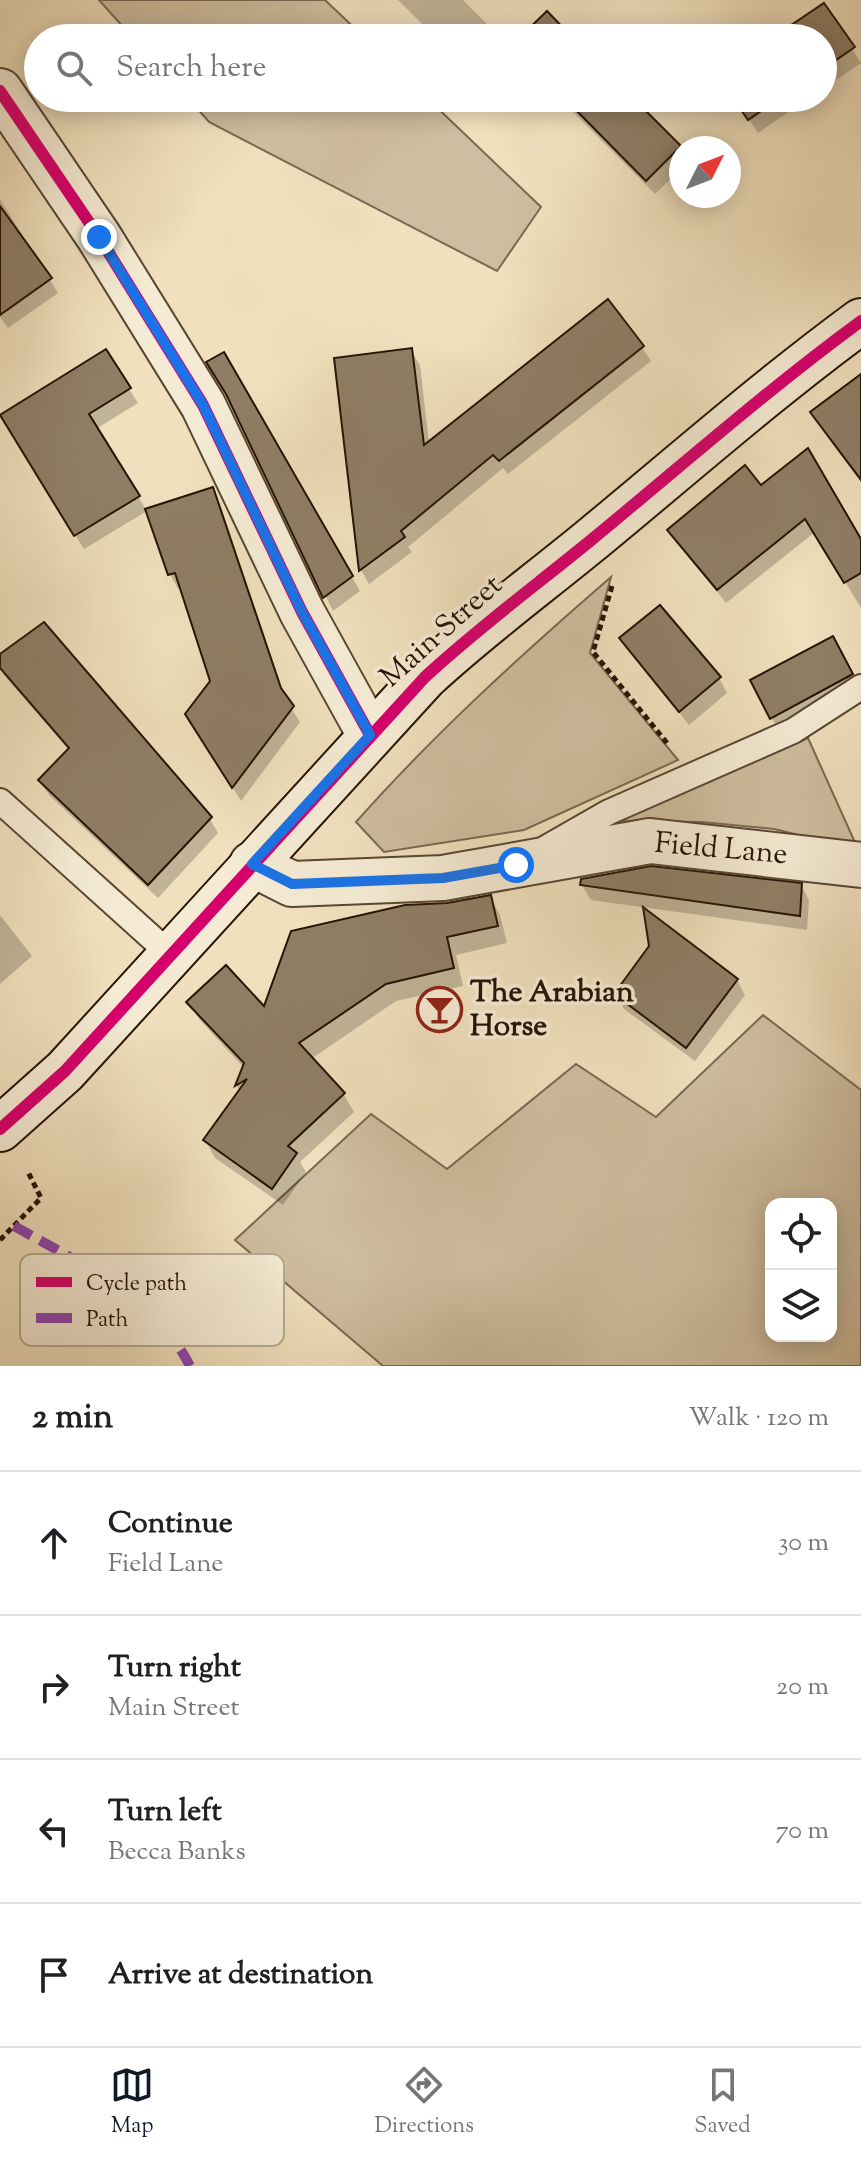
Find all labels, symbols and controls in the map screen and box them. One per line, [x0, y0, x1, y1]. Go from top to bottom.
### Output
search box [24, 24, 837, 112]
icon: search [52, 46, 96, 90]
text: Search here [116, 47, 266, 90]
north arrow [669, 136, 741, 208]
route end [81, 219, 117, 255]
street label: Main Street [371, 565, 513, 699]
street label: Field Lane [653, 823, 789, 877]
route start [498, 847, 534, 883]
place label: The Arabian Horse [470, 972, 634, 1049]
bar icon: The Arabian Horse [415, 986, 463, 1034]
map controls [765, 1198, 837, 1342]
button: locate [765, 1198, 837, 1270]
legend [20, 1254, 284, 1346]
text: Cycle path [86, 1269, 187, 1301]
button: layers [765, 1270, 837, 1342]
text: Path [86, 1305, 129, 1337]
text: 2 min [32, 1394, 113, 1443]
text: Walk · 120 m [689, 1400, 829, 1437]
text: Continue [108, 1503, 233, 1546]
icon: ahead [32, 1521, 76, 1565]
text: 30 m [778, 1525, 829, 1562]
text: Field Lane [108, 1546, 223, 1583]
text: Turn right [108, 1647, 241, 1690]
icon: right [32, 1665, 76, 1709]
text: 20 m [776, 1669, 829, 1706]
text: Main Street [108, 1690, 239, 1727]
text: Turn left [108, 1791, 222, 1834]
icon: left [32, 1809, 76, 1853]
text: 70 m [776, 1813, 829, 1850]
text: Becca Banks [108, 1834, 246, 1871]
icon: arrive [32, 1953, 76, 1997]
text: Arrive at destination [108, 1954, 373, 1997]
tab: Map [110, 2063, 154, 2143]
tab: Directions [375, 2063, 474, 2143]
tab: Saved [694, 2063, 751, 2143]

